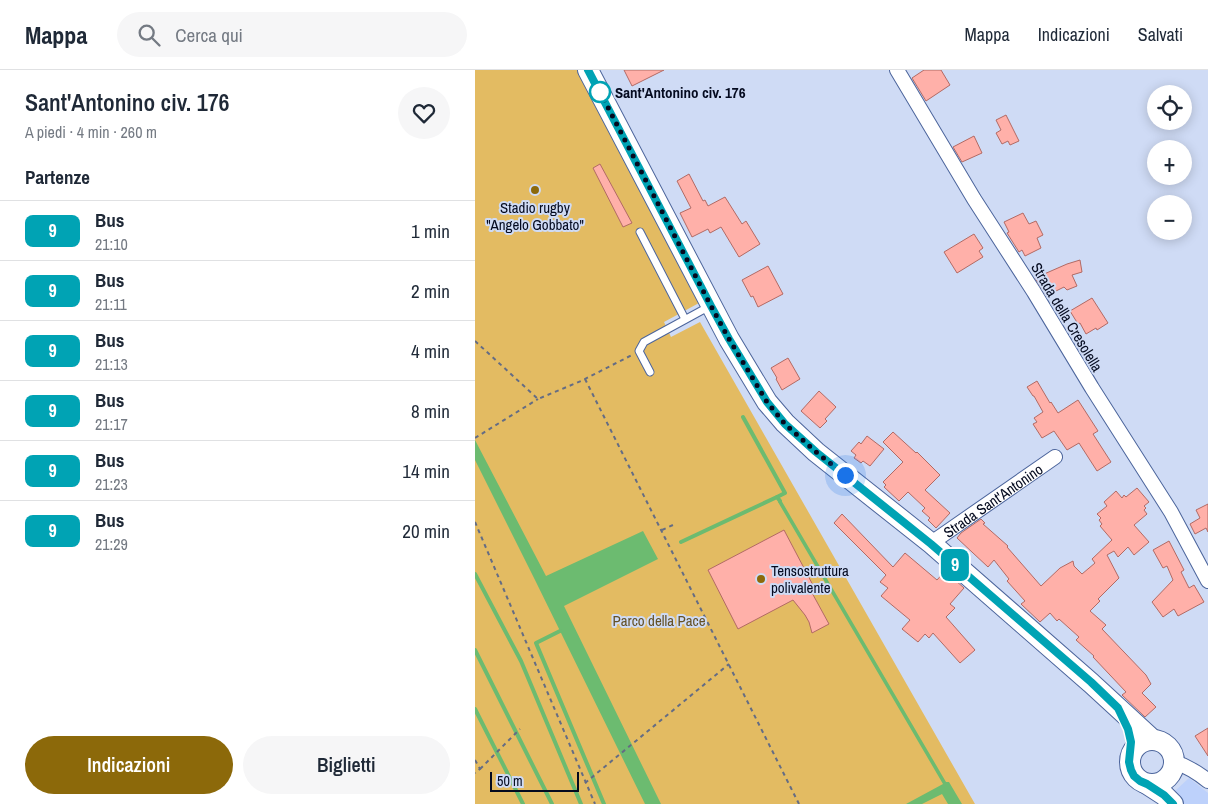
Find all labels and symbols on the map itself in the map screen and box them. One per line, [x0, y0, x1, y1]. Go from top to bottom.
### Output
marker: Sant'Antonino civ. 176 [589, 81, 611, 103]
place label: Sant'Antonino civ. 176 [615, 82, 746, 103]
marker: Stadio rugby "Angelo Gobbato" [529, 184, 541, 196]
place label: Stadio rugby "Angelo Gobbato" [486, 197, 584, 235]
street label: Strada della Cresolella [1026, 259, 1108, 376]
street label: Strada Sant'Antonino [939, 458, 1047, 542]
your location [833, 463, 858, 488]
line badge: 9 [939, 549, 971, 581]
place label: Tensostruttura polivalente [771, 560, 849, 598]
marker: Tensostruttura polivalente [755, 573, 767, 585]
park label: Parco della Pace [613, 610, 706, 631]
scale bar [490, 769, 579, 792]

